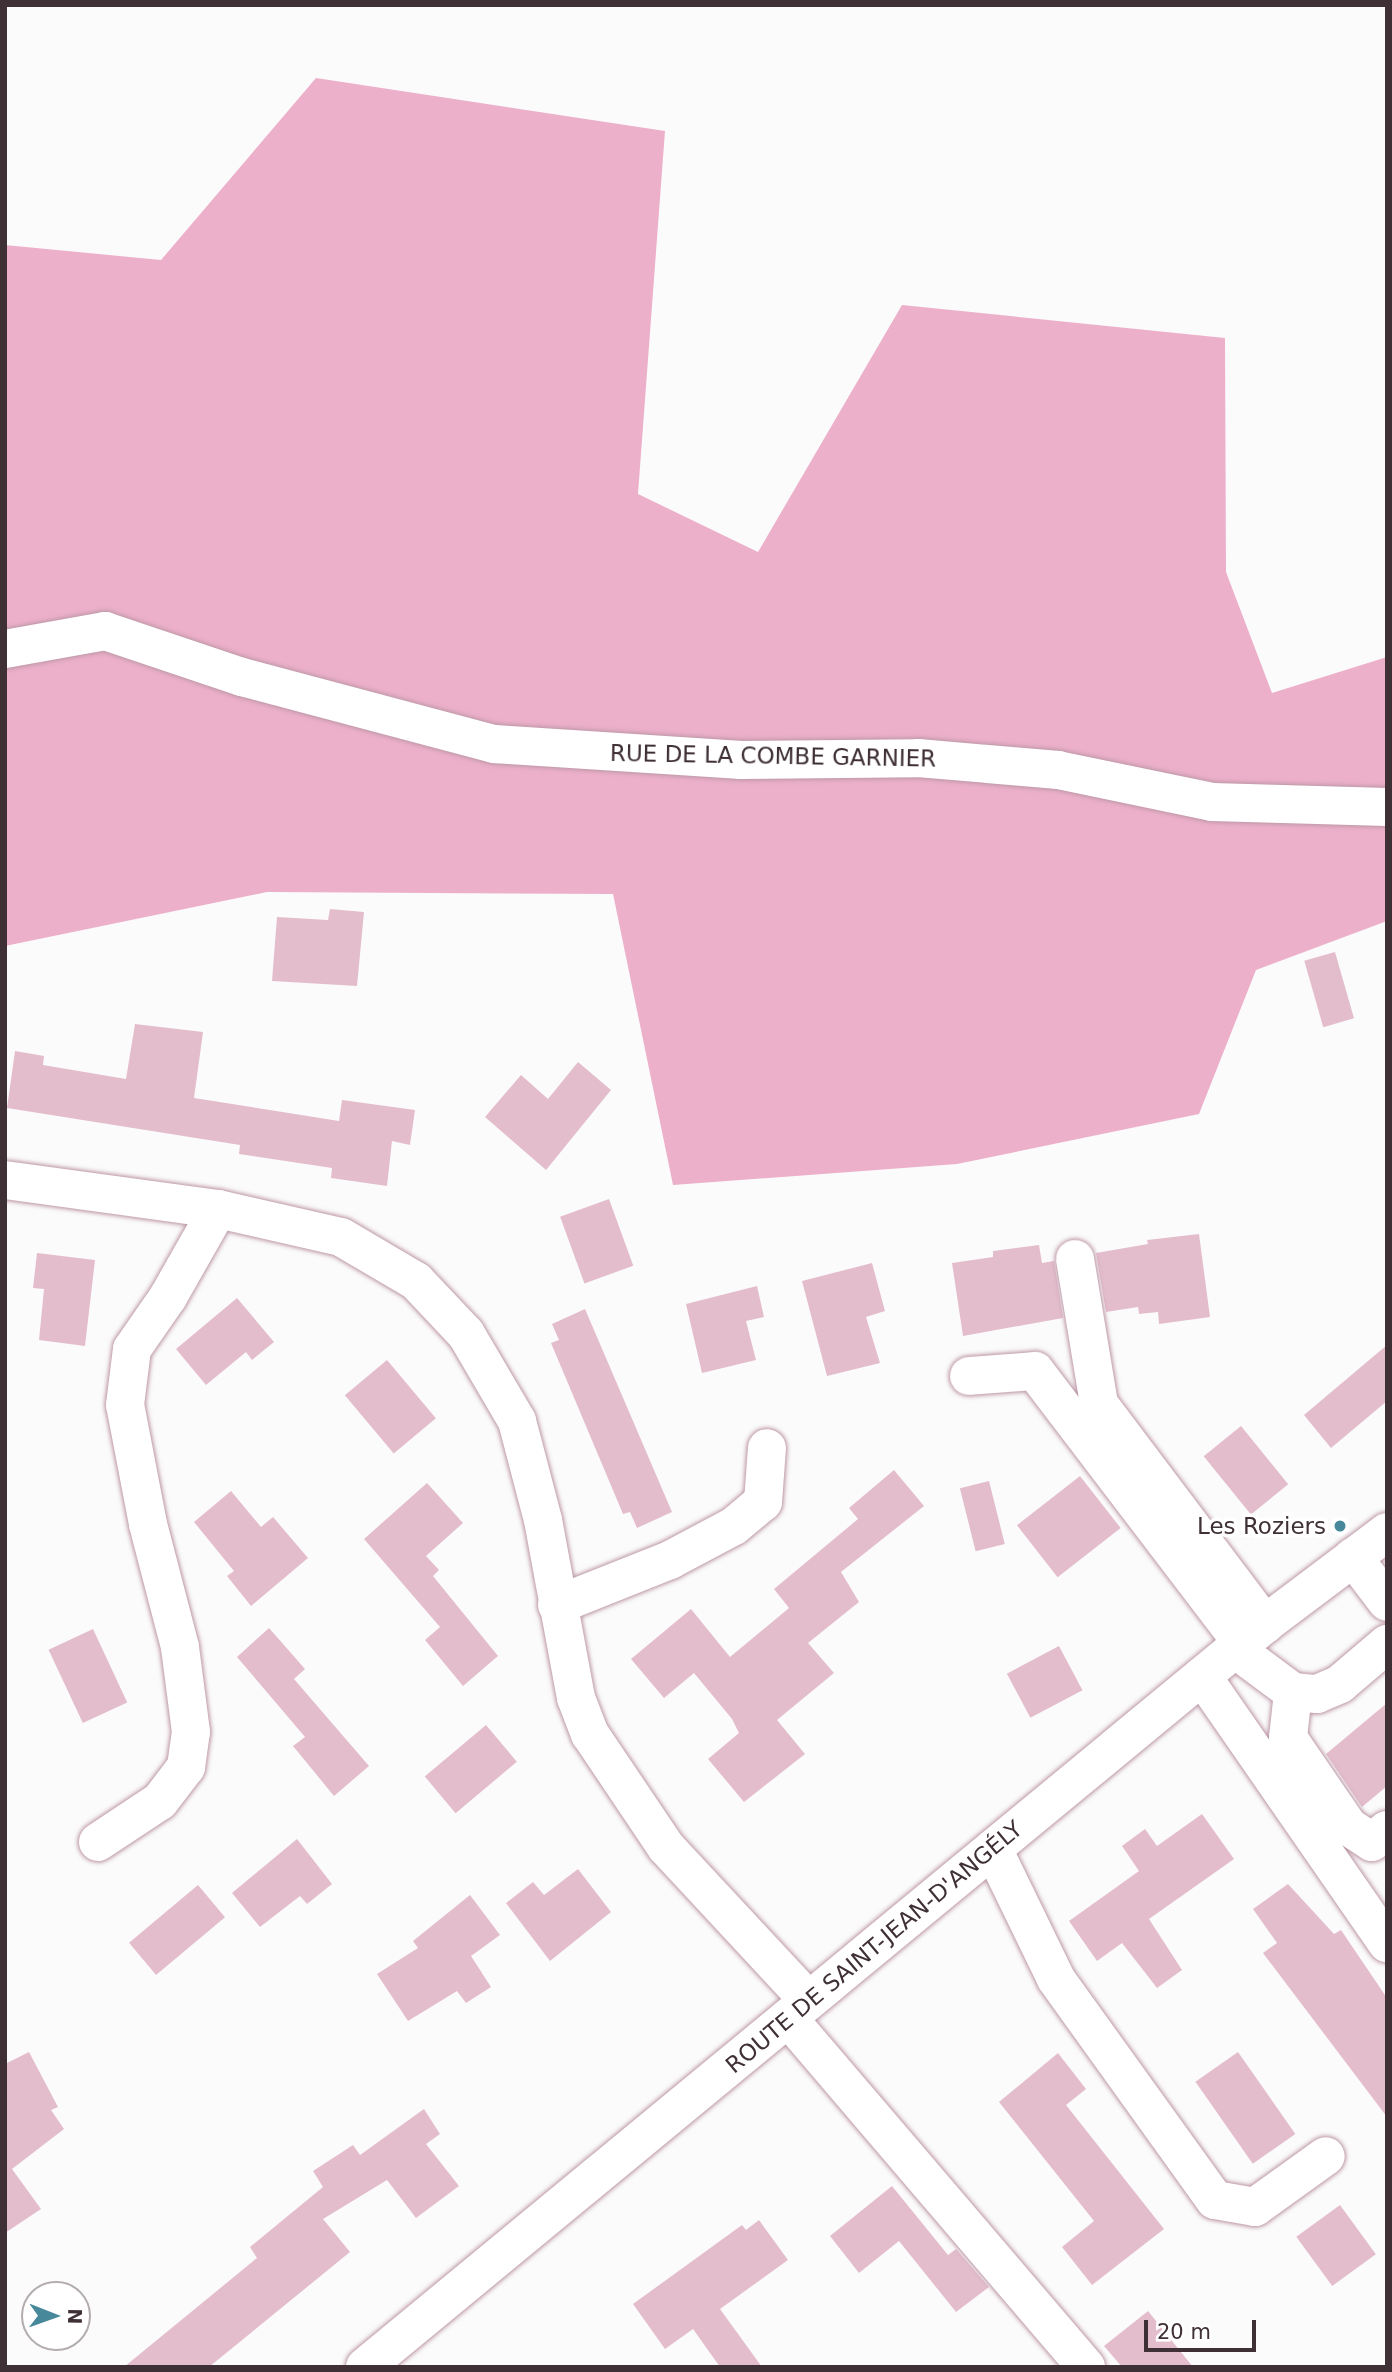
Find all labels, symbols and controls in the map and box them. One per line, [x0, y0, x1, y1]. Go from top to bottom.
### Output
street label: RUE DE LA COMBE GARNIER [610, 739, 936, 773]
place label: Les Roziers [1197, 1512, 1326, 1540]
marker: Les Roziers [1332, 1518, 1348, 1534]
street label: ROUTE DE SAINT-JEAN-D'ANGÉLY [720, 1815, 1028, 2079]
north arrow [21, 2281, 91, 2351]
scale bar [1147, 2306, 1259, 2350]
text: N [64, 2308, 86, 2324]
text: 20 m [1157, 2320, 1211, 2344]

